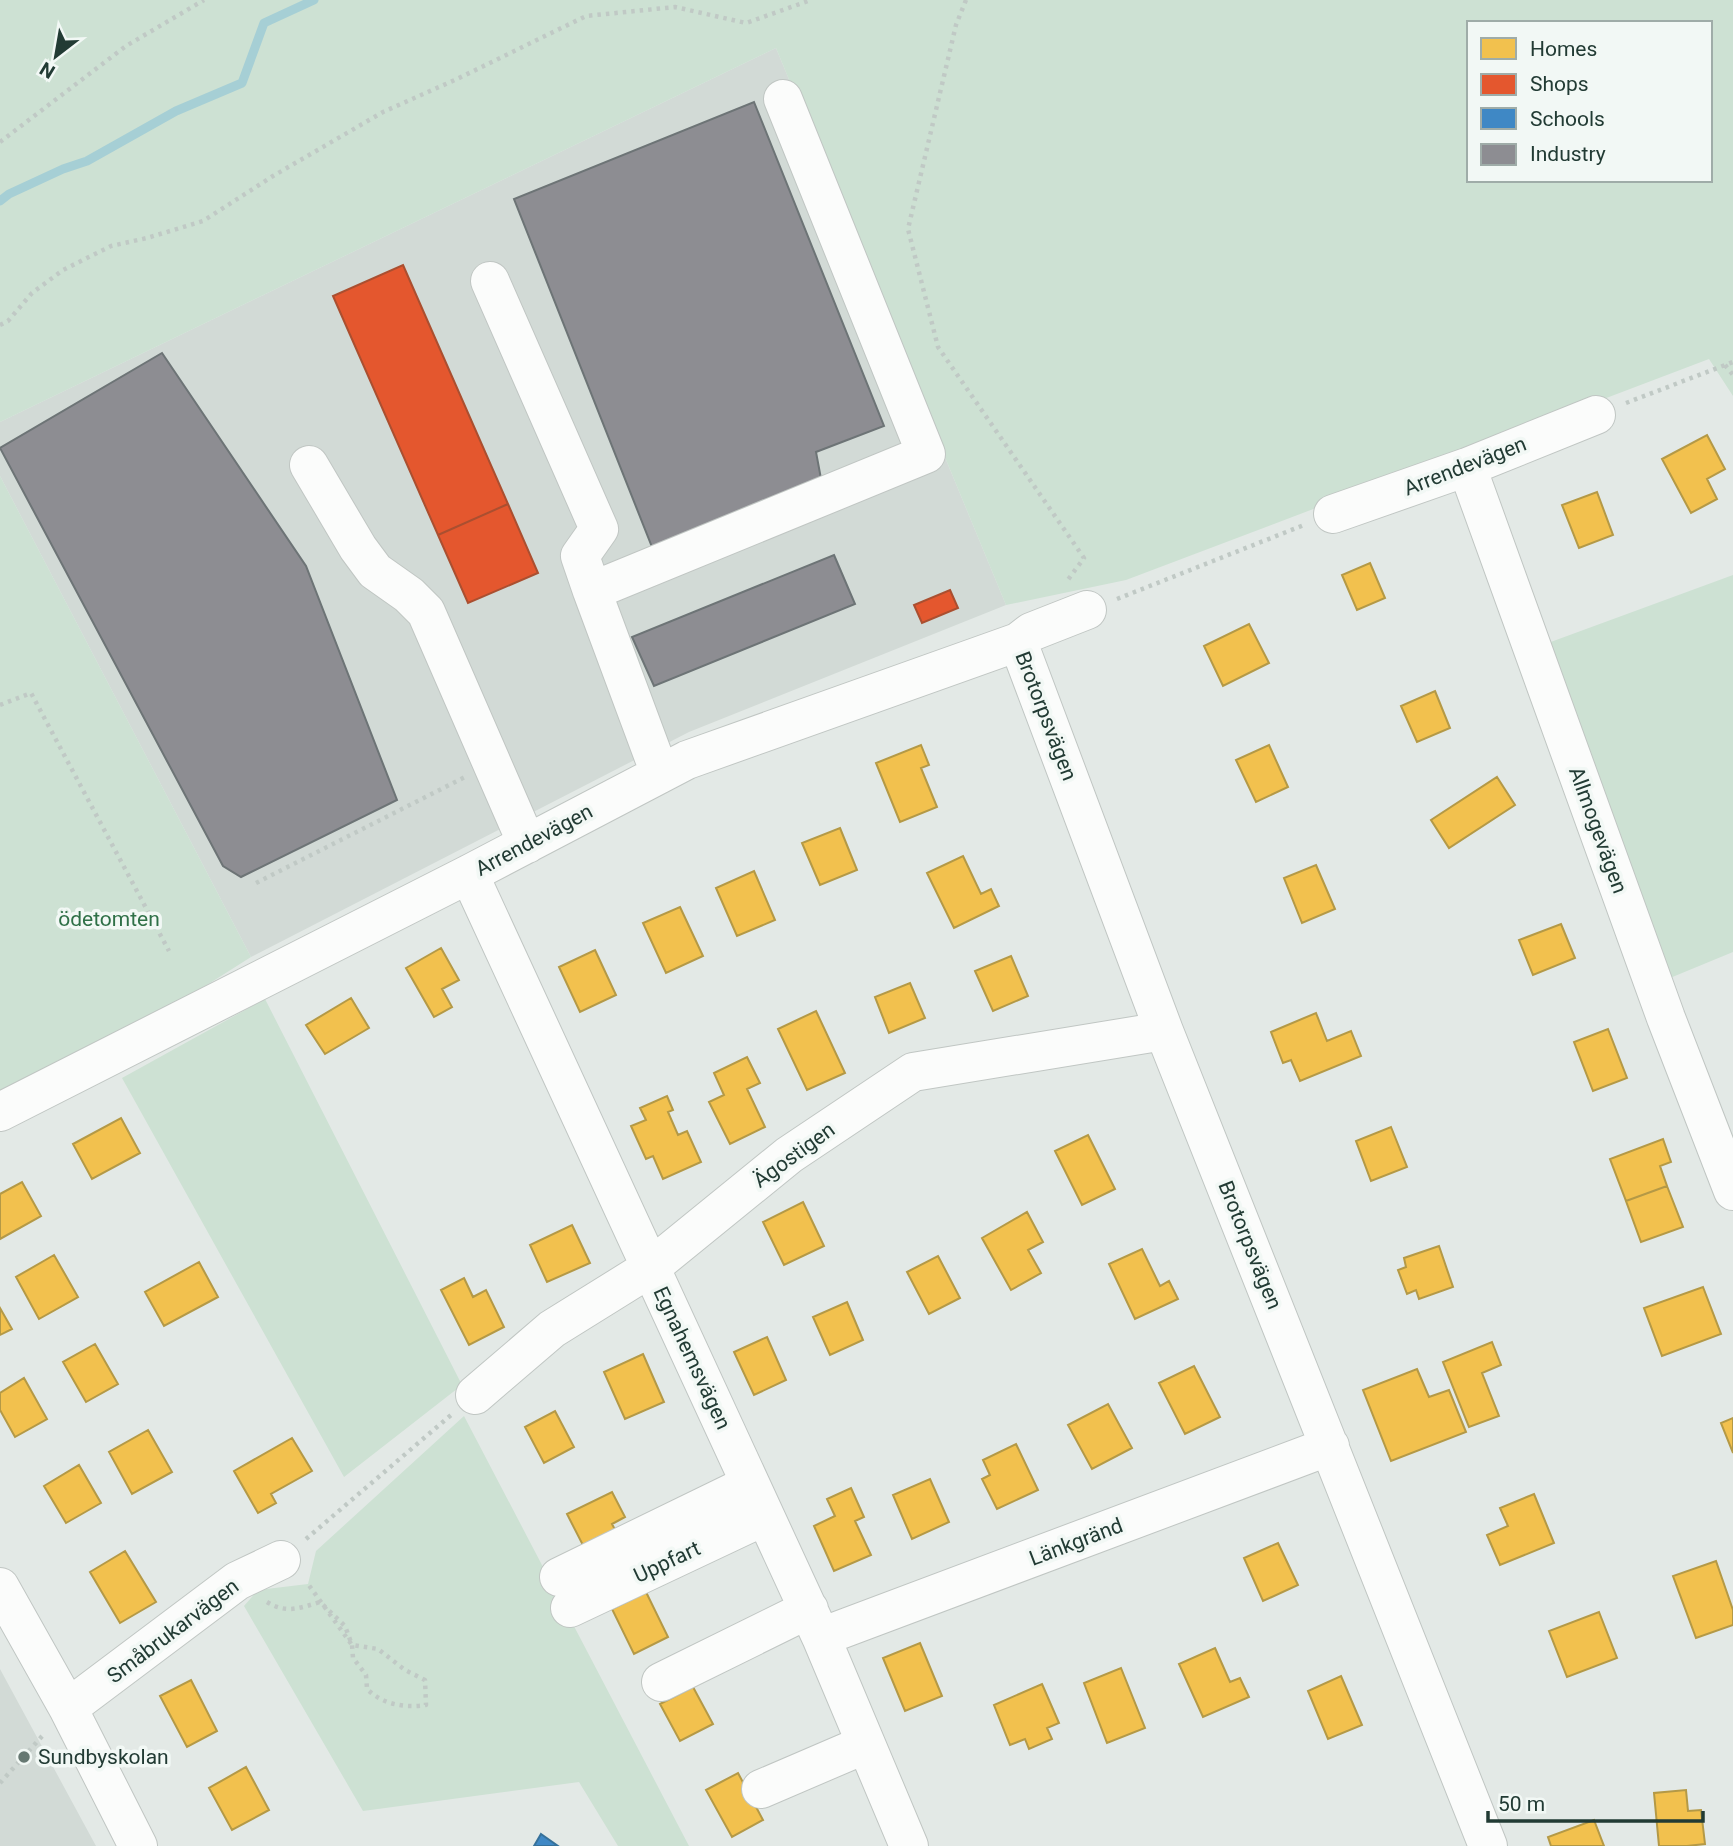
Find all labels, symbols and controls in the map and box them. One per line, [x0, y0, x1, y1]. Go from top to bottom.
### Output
north arrow [21, 21, 91, 91]
legend [1467, 21, 1712, 182]
text: Homes [1530, 37, 1597, 61]
text: N [36, 57, 59, 83]
text: Shops [1530, 72, 1589, 96]
text: Schools [1530, 107, 1605, 131]
text: Industry [1530, 142, 1606, 166]
street label: Arrendevägen [1400, 432, 1530, 500]
street label: Brotorpsvägen [1010, 648, 1082, 784]
street label: Allmogevägen [1564, 763, 1632, 897]
street label: Arrendevägen [471, 799, 597, 881]
park label: ödetomten [58, 907, 160, 931]
street label: Ägostigen [749, 1117, 839, 1193]
street label: Brotorpsvägen [1213, 1177, 1287, 1313]
street label: Egnahemsvägen [648, 1283, 736, 1433]
street label: Länkgränd [1026, 1513, 1126, 1571]
street label: Uppfart [630, 1536, 704, 1588]
street label: Småbrukarvägen [103, 1574, 243, 1688]
place label: Sundbyskolan [38, 1745, 169, 1769]
marker: Sundbyskolan [16, 1749, 32, 1765]
scale bar [1488, 1780, 1703, 1824]
text: 50 m [1498, 1792, 1545, 1816]

